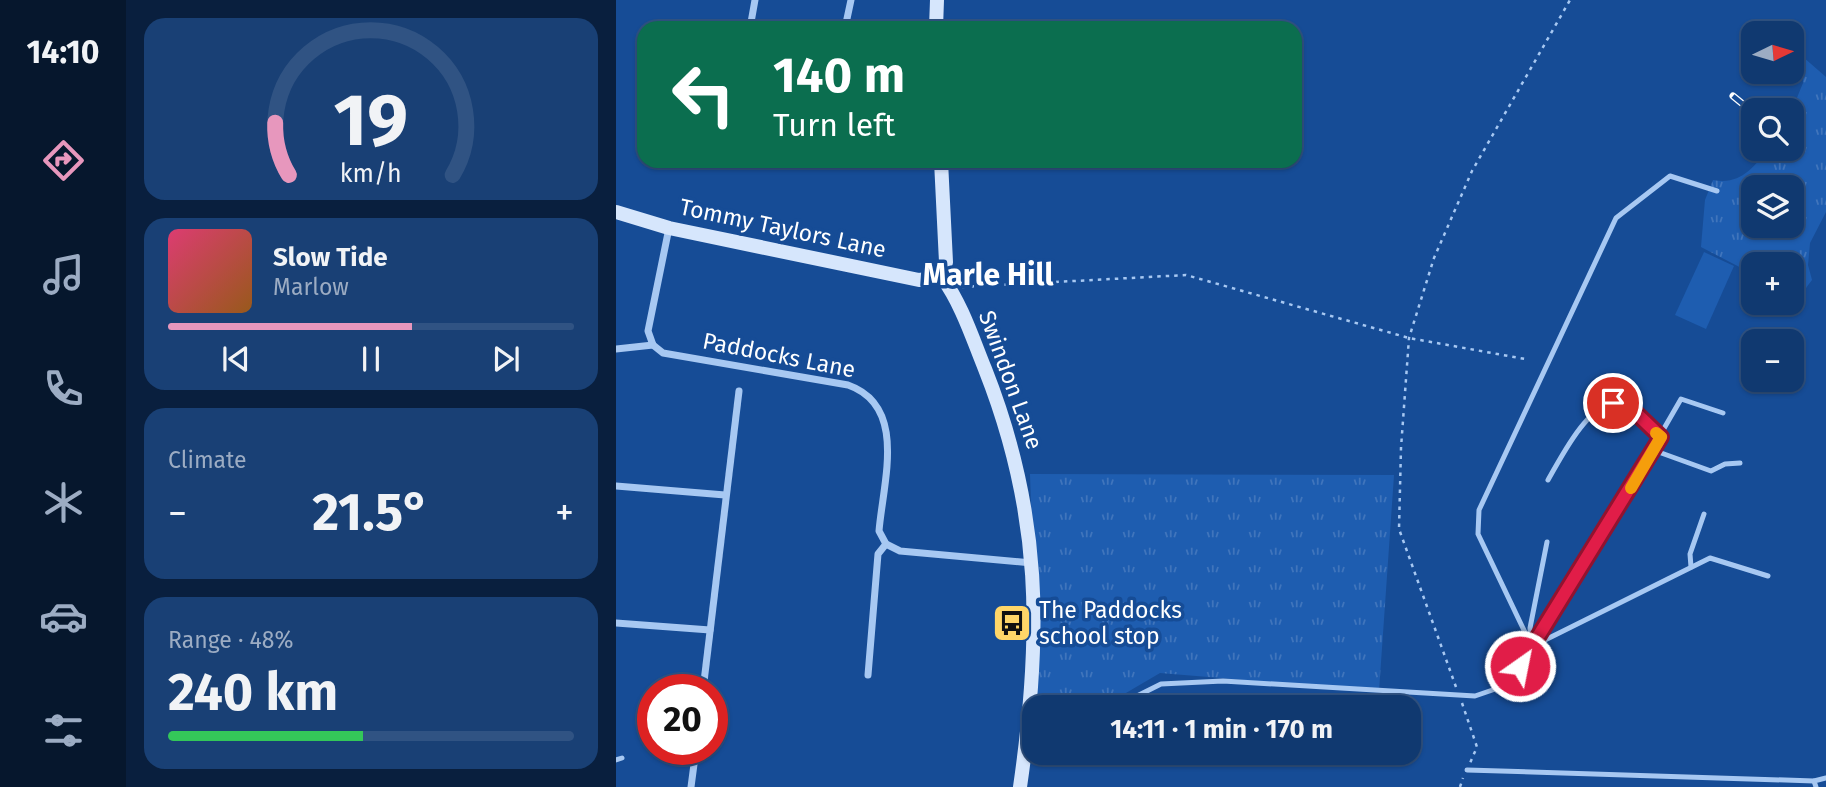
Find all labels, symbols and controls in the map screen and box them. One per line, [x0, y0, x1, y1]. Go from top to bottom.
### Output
north arrow [1741, 21, 1804, 84]
map controls [1741, 21, 1804, 392]
text: 14:10 [26, 33, 100, 71]
text: 140 m [773, 46, 905, 105]
icon: left [658, 49, 749, 140]
text: 19 [334, 77, 408, 164]
button: search [1741, 98, 1804, 161]
text: Turn left [773, 106, 895, 144]
icon: directions [39, 136, 88, 185]
text: km/h [340, 159, 402, 189]
button: layers [1741, 175, 1804, 238]
street label: Tommy Taylors Lane [677, 192, 889, 264]
text: Slow Tide [273, 242, 388, 273]
icon: music [39, 250, 88, 299]
button: + [1741, 252, 1804, 315]
district label: Marle Hill [923, 257, 1053, 293]
text: Marlow [273, 273, 349, 301]
street label: Swindon Lane [973, 307, 1049, 453]
street label: Paddocks Lane [700, 326, 858, 384]
button: − [1741, 329, 1804, 392]
icon: previous [217, 340, 255, 378]
icon: pause [352, 340, 390, 378]
icon: next [487, 340, 525, 378]
icon: phone [39, 364, 88, 413]
pin [1583, 373, 1643, 433]
icon: arrive [1594, 384, 1632, 422]
text: Climate [168, 446, 247, 474]
icon: climate [39, 478, 88, 527]
text: 21.5° [312, 481, 430, 544]
text: − [168, 490, 187, 536]
text: + [555, 490, 574, 536]
icon: car [39, 592, 88, 641]
place label: The Paddocks school stop [1039, 596, 1182, 650]
bus stop icon: The Paddocks school stop [991, 602, 1033, 644]
text: Range · 48% [168, 626, 293, 654]
position arrow [1483, 629, 1557, 703]
text: 240 km [168, 661, 338, 724]
speed limit sign: 20 [637, 674, 728, 765]
icon: filters [39, 706, 88, 755]
text: 14:11 · 1 min · 170 m [1110, 714, 1333, 745]

